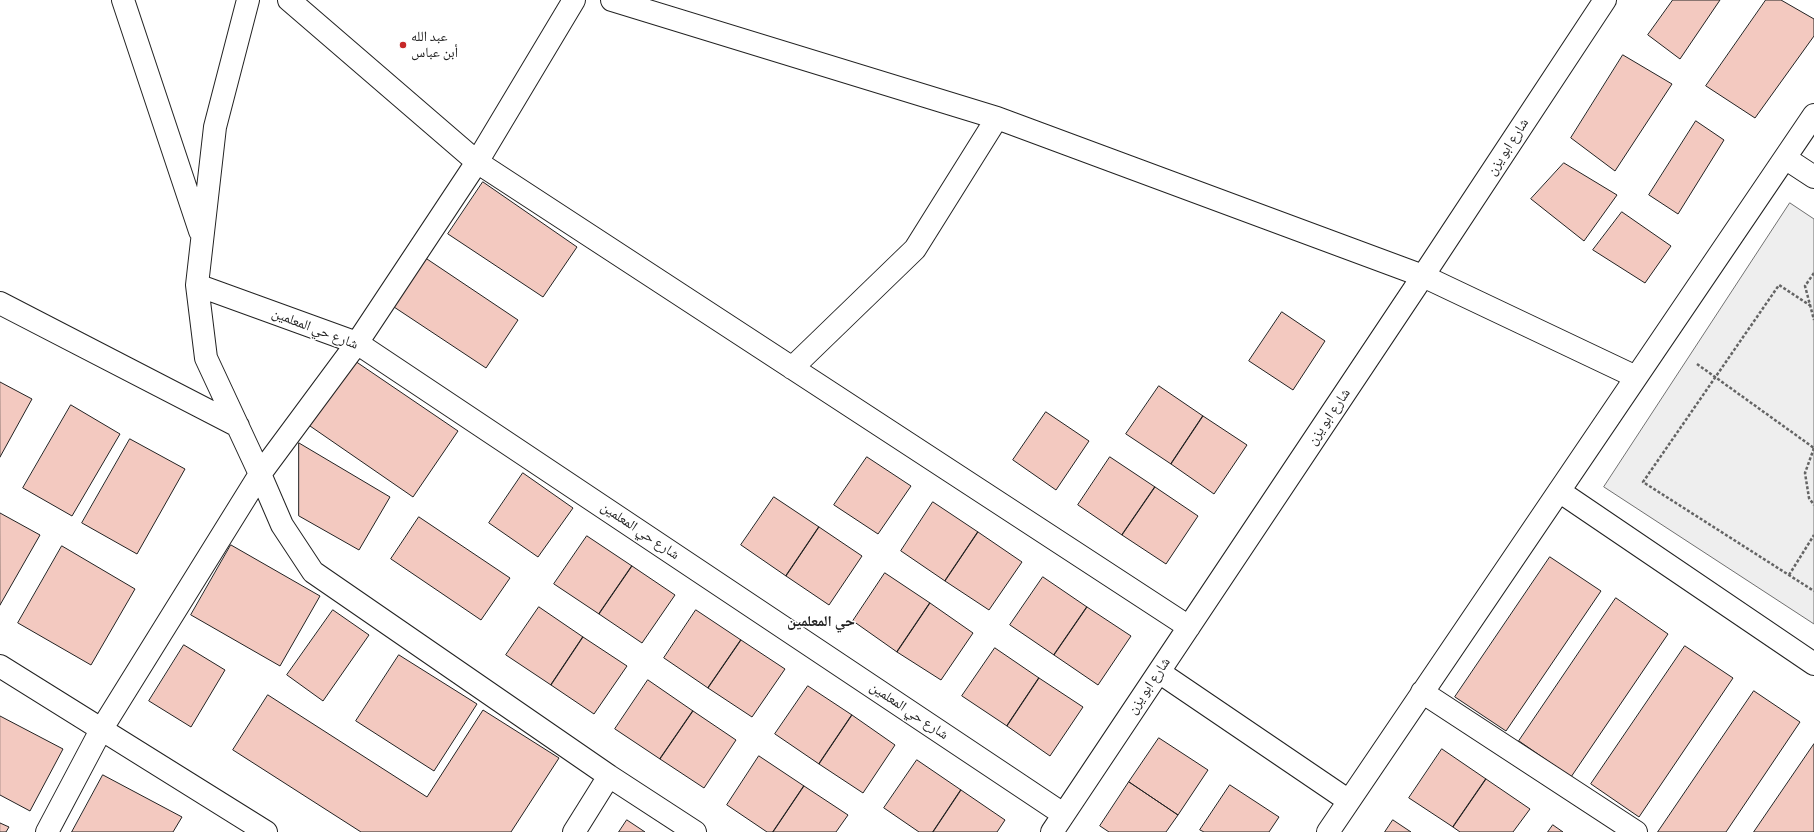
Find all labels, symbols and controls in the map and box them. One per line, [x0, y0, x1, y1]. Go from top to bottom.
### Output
place label: عبد الله أبن عباس [411, 29, 458, 62]
marker: عبد الله أبن عباس [398, 40, 408, 50]
street label: شارع ابو يزن [1483, 115, 1533, 179]
street label: شارع حي المعلمين [269, 305, 361, 353]
street label: شارع ابو يزن [1304, 386, 1354, 448]
street label: شارع حي المعلمين [598, 499, 682, 563]
district label: حي المعلمين [787, 613, 855, 631]
street label: شارع ابو يزن [1124, 655, 1174, 717]
street label: شارع حي المعلمين [867, 679, 951, 743]

